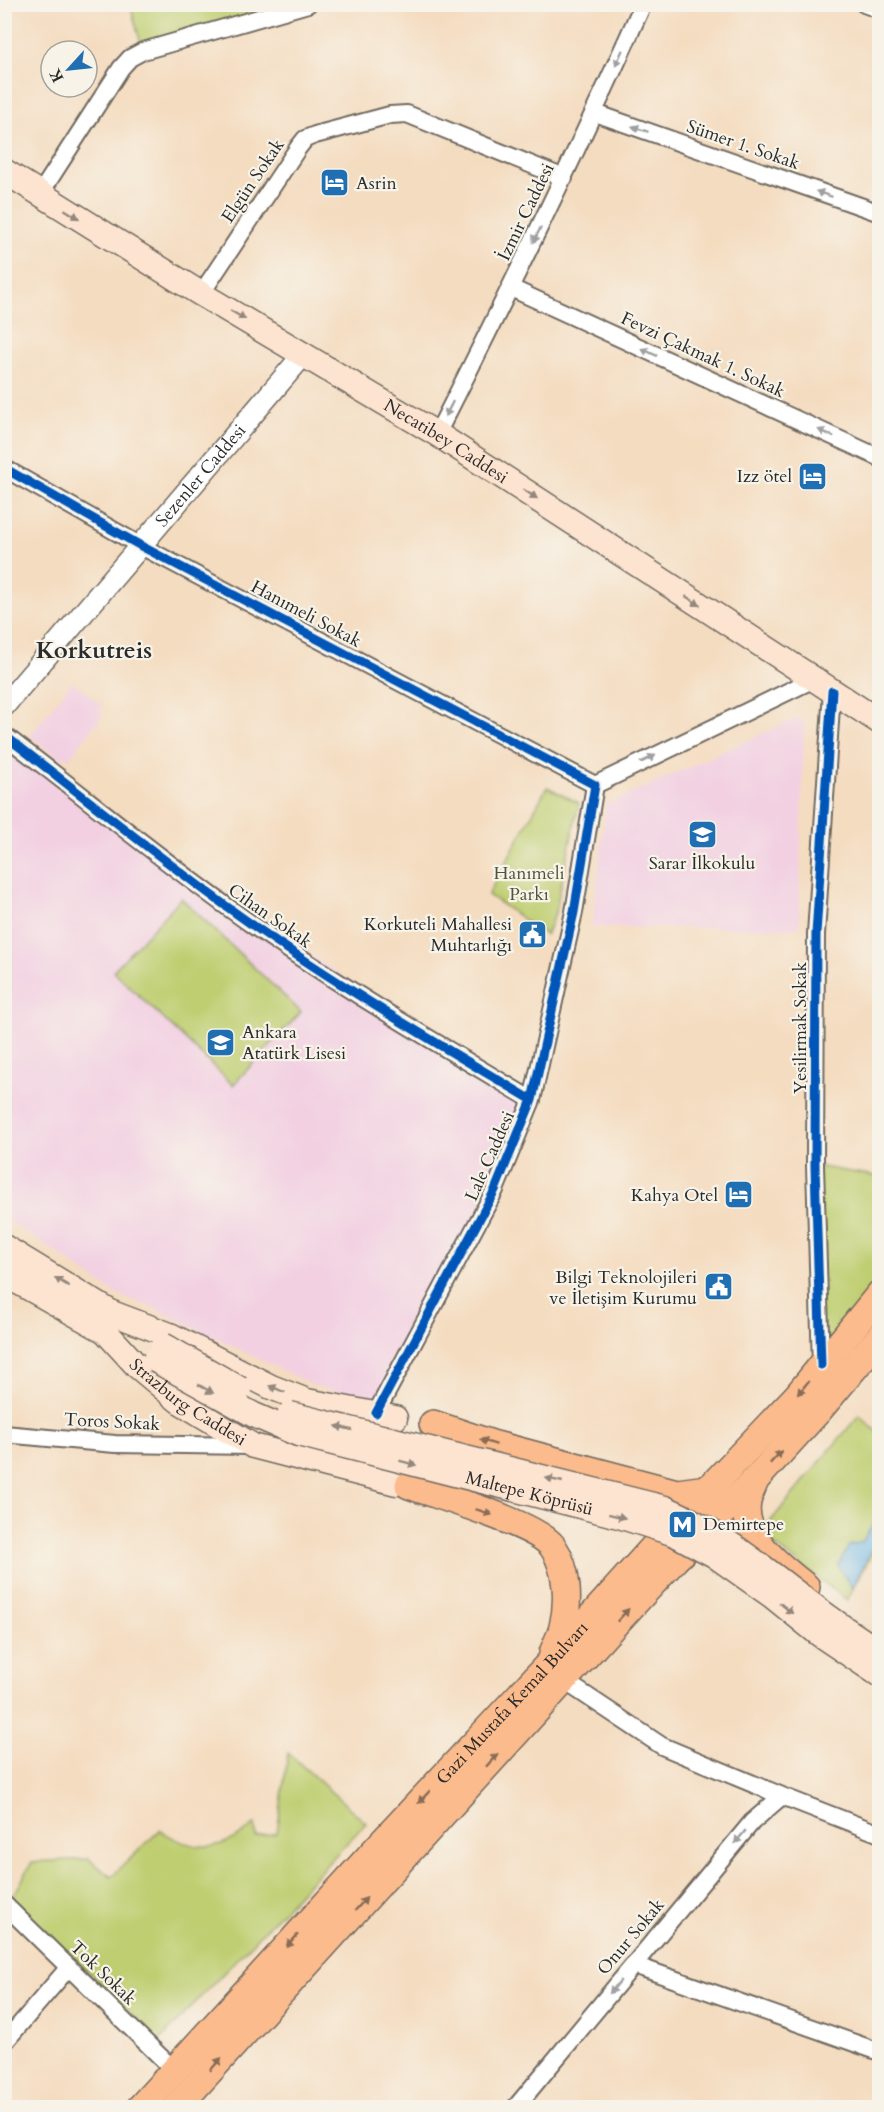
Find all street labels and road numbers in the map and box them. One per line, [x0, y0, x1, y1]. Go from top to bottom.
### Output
street label: Sümer 1. Sokak [683, 114, 803, 176]
street label: Elgün Sokak [216, 134, 291, 228]
street label: İzmir Caddesi [492, 159, 560, 265]
street label: Fevzi Çakmak 1. Sokak [617, 306, 790, 404]
street label: Necatibey Caddesi [379, 393, 513, 490]
street label: Sezenler Caddesi [150, 419, 252, 532]
street label: Hanımeli Sokak [246, 574, 366, 654]
street label: Cihan Sokak [223, 878, 317, 954]
street label: Yesilirmak Sokak [788, 962, 813, 1094]
street label: Lale Caddesi [459, 1107, 521, 1205]
street label: Strazburg Caddesi [123, 1353, 251, 1452]
street label: Toros Sokak [63, 1407, 161, 1437]
street label: Maltepe Köprüsü [463, 1465, 596, 1521]
street label: Gazi Mustafa Kemal Bulvarı [430, 1616, 594, 1790]
street label: Onur Sokak [592, 1893, 671, 1981]
street label: Tok Sokak [64, 1935, 142, 2011]

